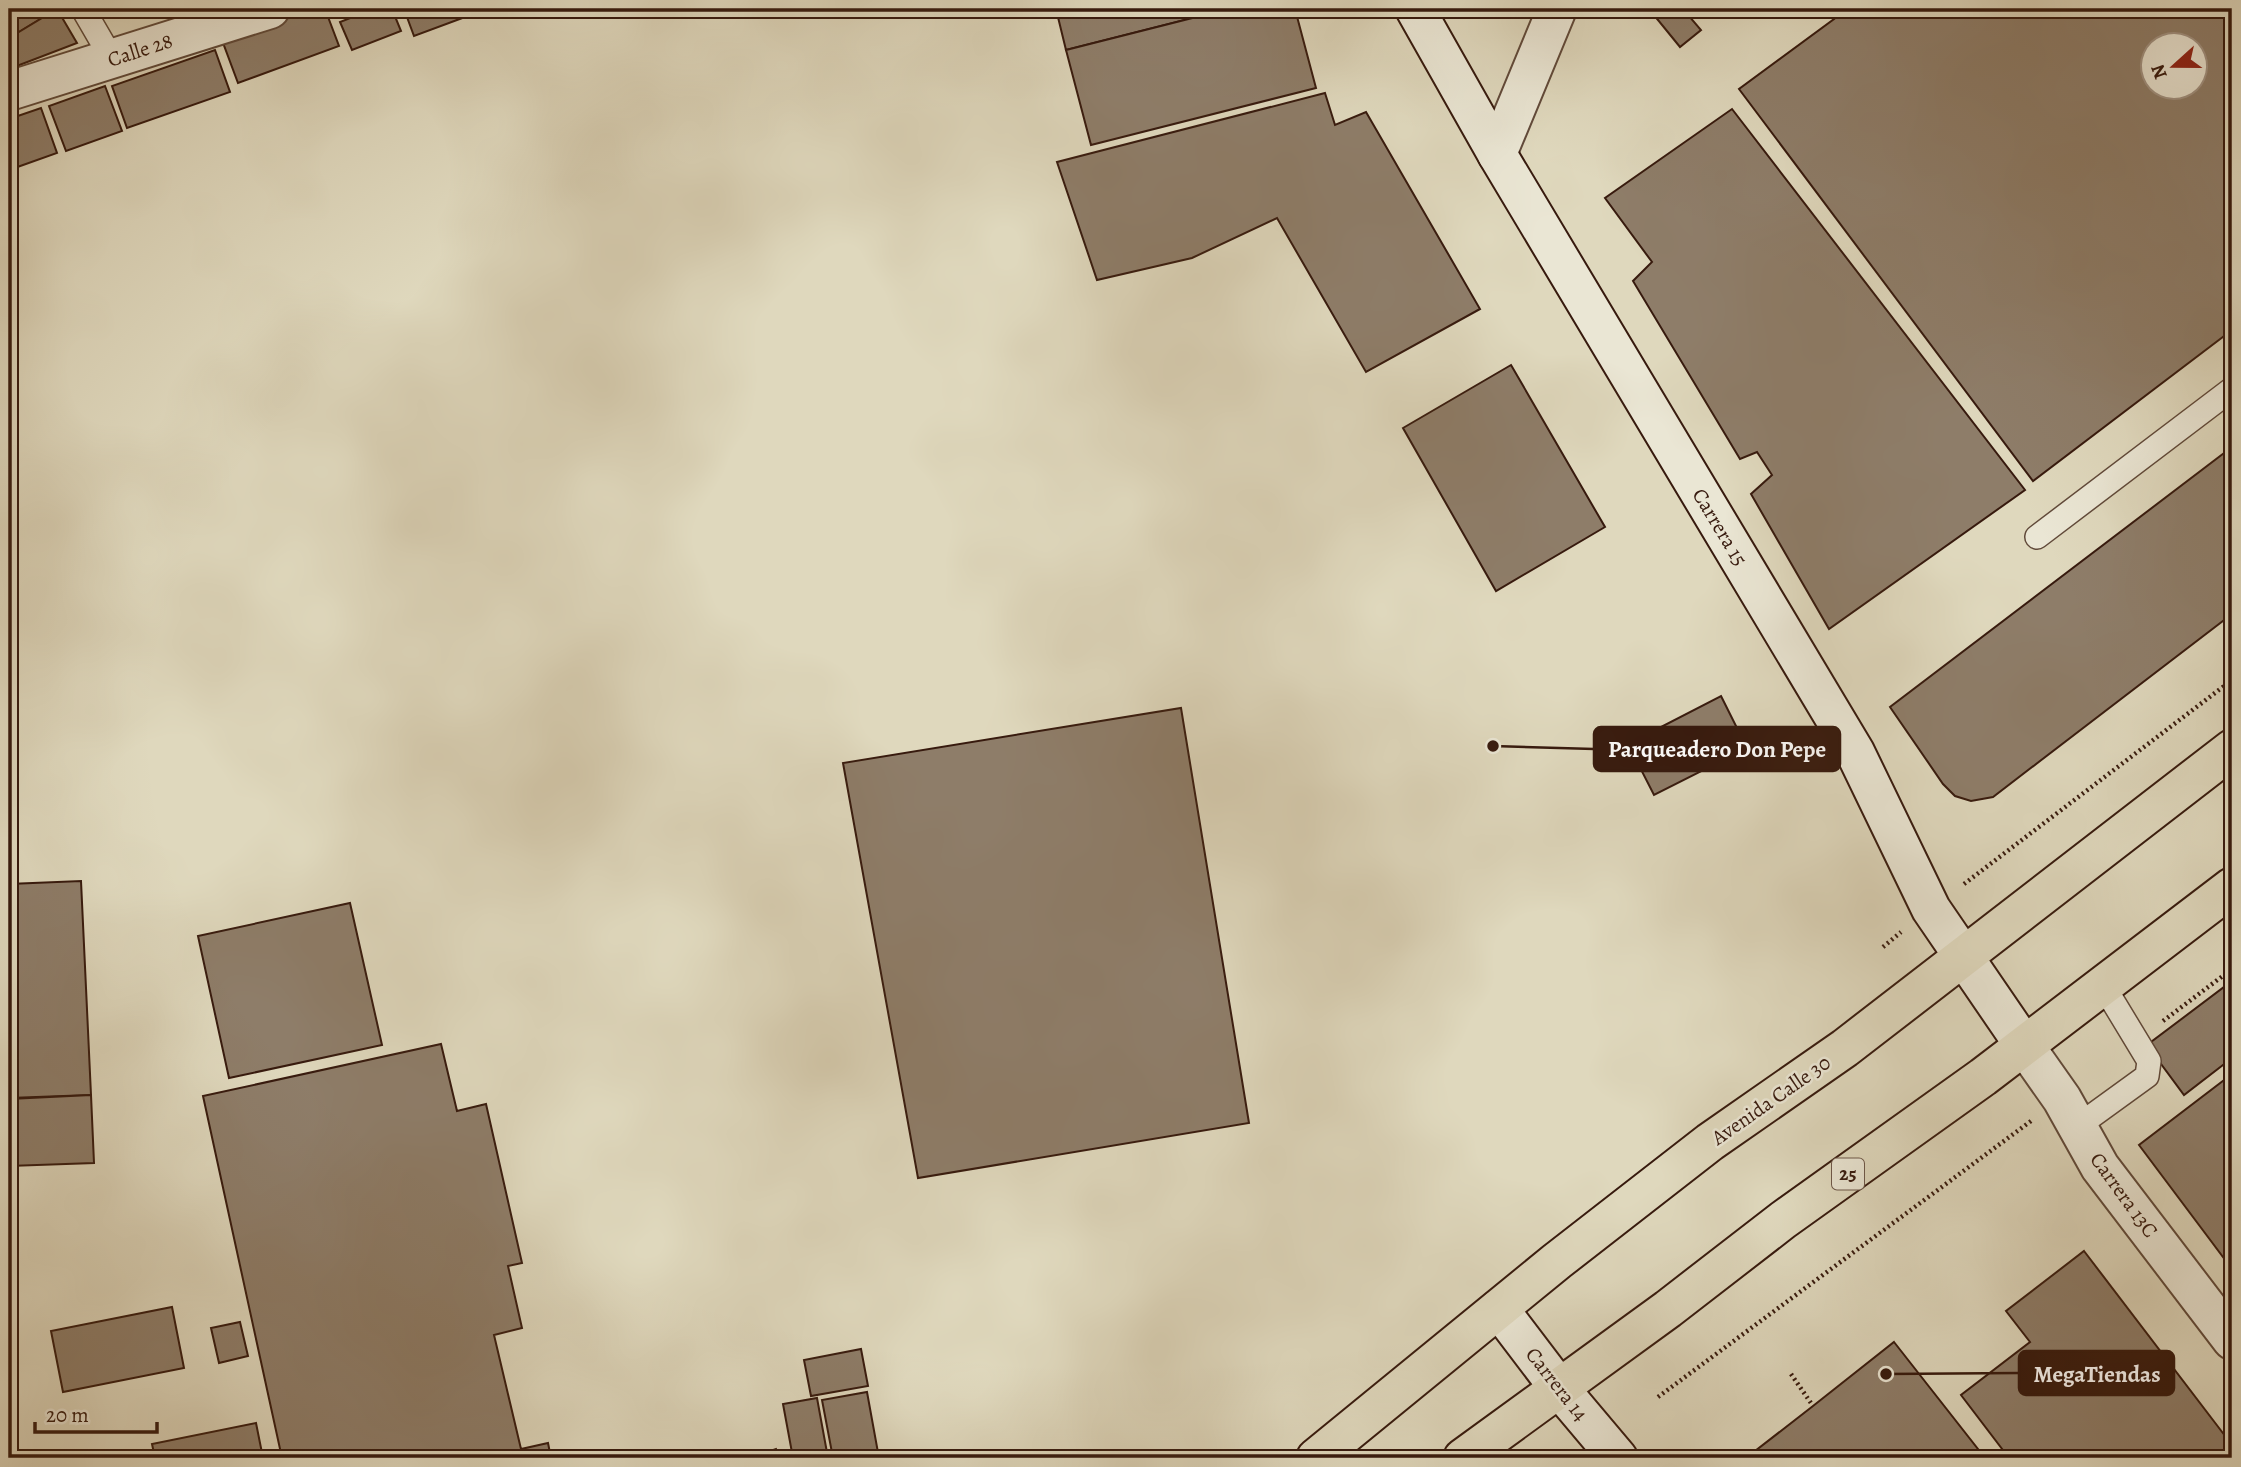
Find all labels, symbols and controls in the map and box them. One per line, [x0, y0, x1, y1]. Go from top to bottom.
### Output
street label: Calle 28 [104, 26, 176, 74]
north arrow [2140, 32, 2210, 102]
text: N [2144, 60, 2174, 83]
street label: Carrera 15 [1686, 483, 1754, 571]
callout: Parqueadero Don Pepe [1594, 727, 1840, 771]
text: Parqueadero Don Pepe [1608, 734, 1826, 765]
street label: Avenida Calle 30 [1705, 1048, 1836, 1152]
street label: Carrera 13C [2084, 1147, 2164, 1243]
road number: 25 [1832, 1158, 1864, 1190]
street label: Carrera 14 [1519, 1341, 1595, 1427]
callout: MegaTiendas [2019, 1351, 2174, 1395]
text: MegaTiendas [2033, 1359, 2161, 1390]
scale bar [35, 1390, 158, 1434]
text: 20 m [46, 1401, 89, 1429]

